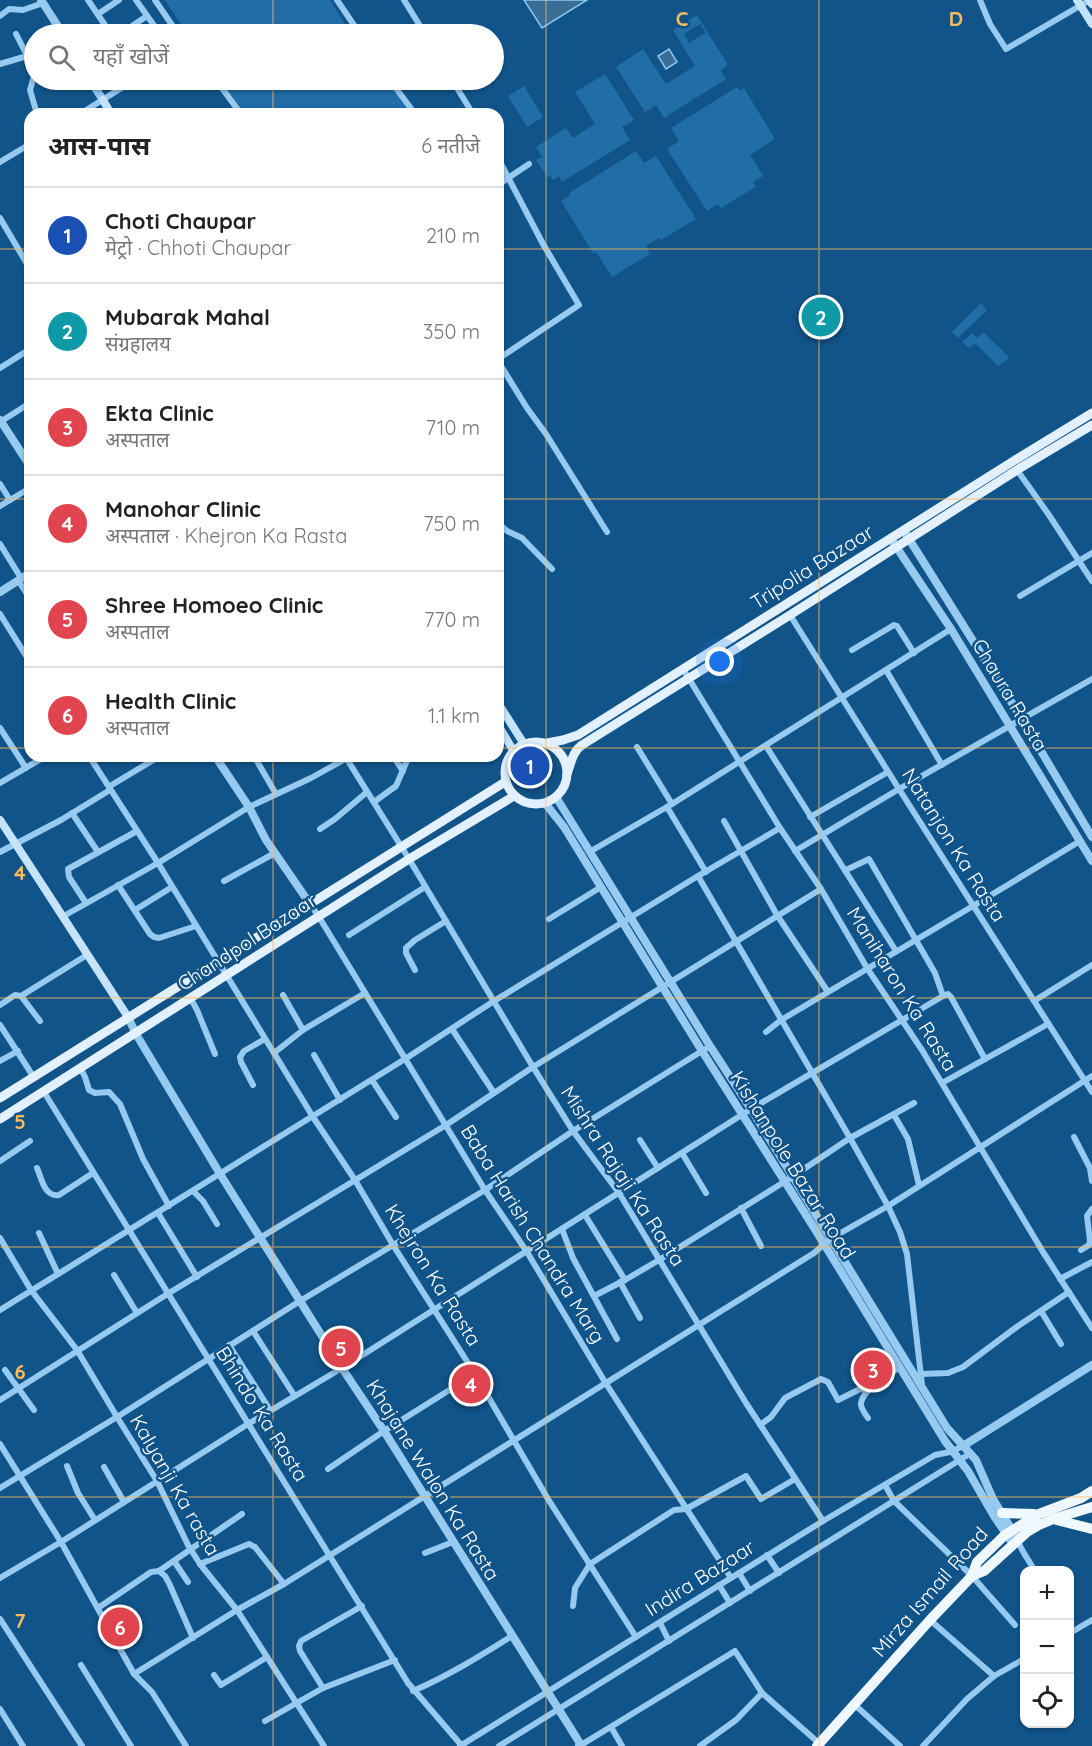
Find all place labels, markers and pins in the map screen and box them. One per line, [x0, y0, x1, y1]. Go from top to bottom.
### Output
pin: 2 [802, 294, 840, 340]
pin: 1 [510, 744, 550, 789]
pin: 5 [322, 1326, 360, 1370]
pin: 3 [854, 1348, 892, 1392]
pin: 4 [452, 1362, 490, 1406]
pin: 6 [100, 1604, 140, 1650]

